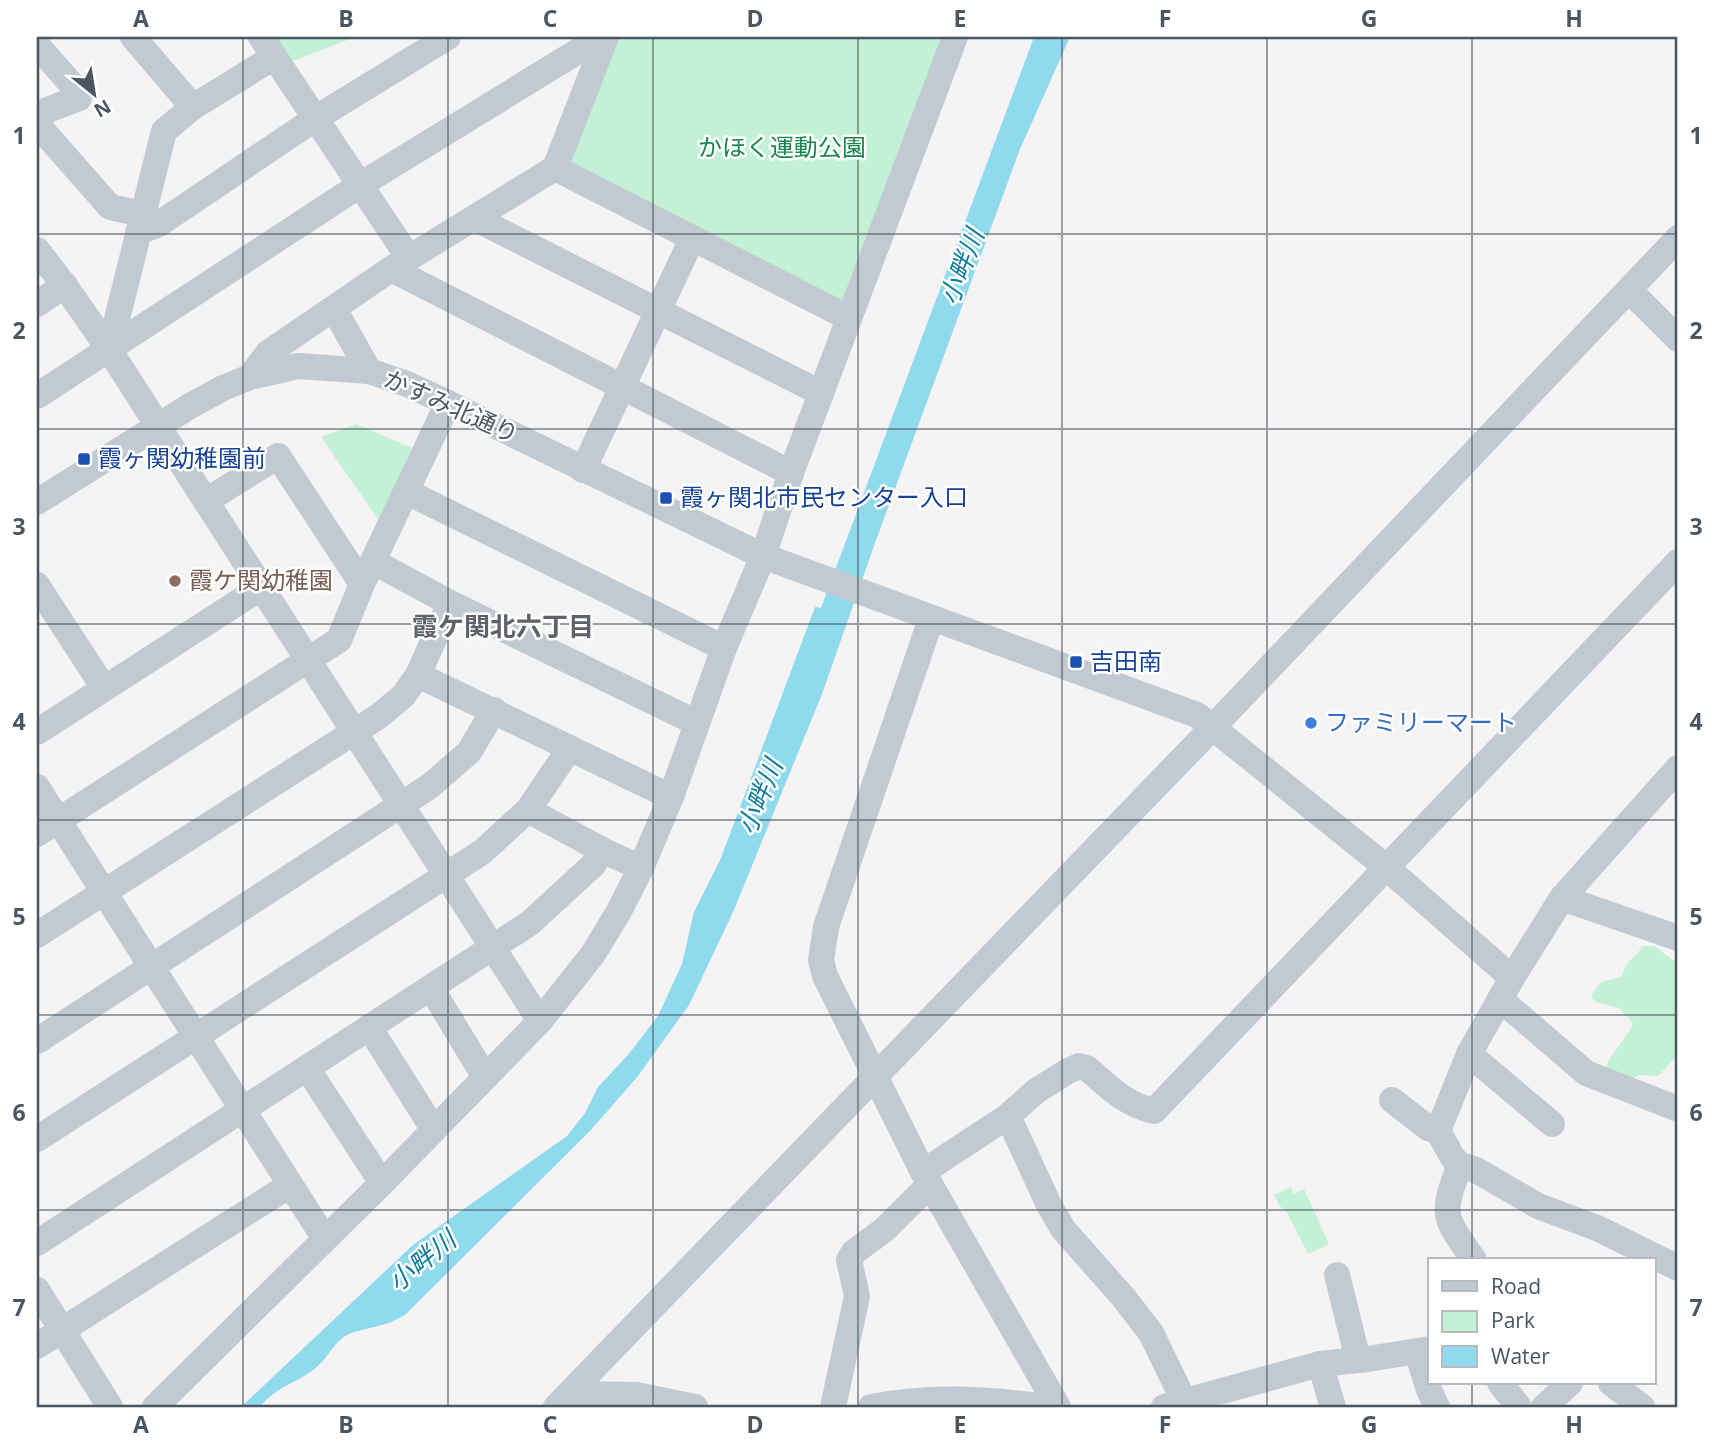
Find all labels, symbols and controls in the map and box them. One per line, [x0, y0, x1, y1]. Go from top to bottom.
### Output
text: A [133, 2, 149, 34]
text: B [338, 2, 354, 34]
text: C [543, 2, 557, 34]
text: D [746, 2, 764, 34]
text: E [954, 2, 966, 34]
text: F [1159, 2, 1171, 34]
text: G [1361, 2, 1377, 34]
text: H [1565, 2, 1583, 34]
north arrow [60, 60, 130, 130]
text: N [89, 94, 116, 124]
text: 1 [12, 119, 26, 151]
text: 1 [1689, 119, 1703, 151]
park label: かほく運動公園 [698, 130, 866, 163]
water label: 小畔川 [930, 221, 993, 310]
text: 2 [12, 314, 26, 346]
text: 2 [1689, 314, 1703, 346]
street label: かすみ北通り [379, 361, 524, 450]
place label: 霞ヶ関幼稚園前 [98, 441, 266, 474]
marker: 霞ヶ関幼稚園前 [76, 451, 92, 467]
place label: 霞ヶ関北市民センター入口 [680, 480, 968, 513]
marker: 霞ヶ関北市民センター入口 [658, 490, 674, 506]
text: 3 [12, 510, 26, 542]
text: 3 [1689, 510, 1703, 542]
place label: 霞ケ関幼稚園 [189, 563, 333, 596]
marker: 霞ケ関幼稚園 [167, 573, 183, 589]
district label: 霞ケ関北六丁目 [412, 608, 594, 644]
place label: 吉田南 [1090, 644, 1162, 677]
marker: 吉田南 [1068, 654, 1084, 670]
text: 4 [12, 705, 26, 737]
place label: ファミリーマート [1325, 705, 1517, 738]
text: 4 [1689, 705, 1703, 737]
marker: ファミリーマート [1303, 715, 1319, 731]
water label: 小畔川 [728, 751, 791, 840]
text: 5 [12, 900, 26, 932]
text: 5 [1689, 900, 1703, 932]
text: 6 [12, 1096, 26, 1128]
text: 6 [1689, 1096, 1703, 1128]
water label: 小畔川 [380, 1220, 465, 1299]
legend [1428, 1258, 1656, 1384]
text: Road [1491, 1272, 1541, 1300]
text: 7 [12, 1291, 26, 1323]
text: 7 [1689, 1291, 1703, 1323]
text: Park [1491, 1306, 1535, 1334]
text: Water [1491, 1342, 1550, 1370]
text: A [133, 1408, 149, 1440]
text: B [338, 1408, 354, 1440]
text: C [543, 1408, 557, 1440]
text: D [746, 1408, 764, 1440]
text: E [954, 1408, 966, 1440]
text: F [1159, 1408, 1171, 1440]
text: G [1361, 1408, 1377, 1440]
text: H [1565, 1408, 1583, 1440]

